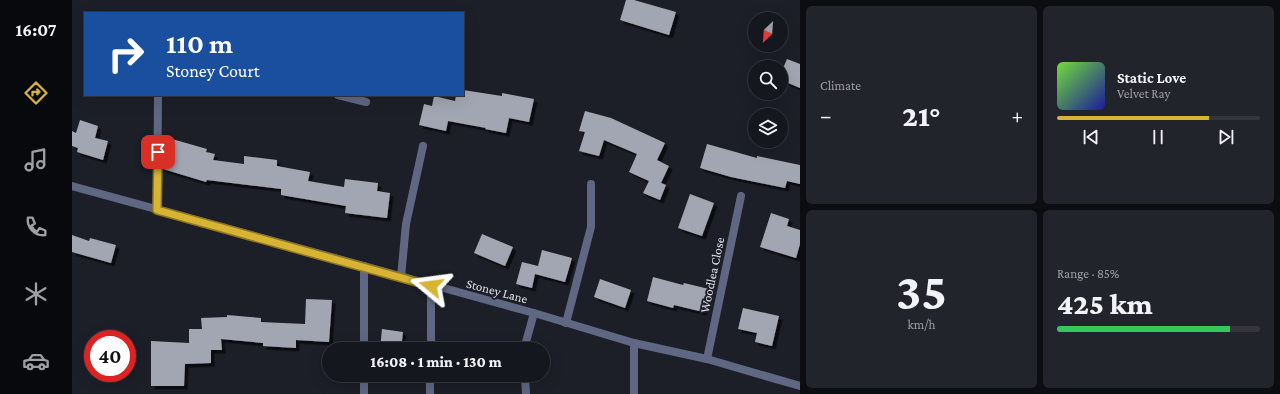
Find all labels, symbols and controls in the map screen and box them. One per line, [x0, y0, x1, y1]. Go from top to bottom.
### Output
north arrow [748, 12, 788, 52]
map controls [748, 12, 788, 148]
text: 16:07 [16, 20, 56, 40]
icon: right [100, 28, 152, 80]
text: 110 m [166, 28, 233, 59]
button: search [748, 60, 788, 100]
text: Stoney Court [166, 61, 260, 81]
text: Static Love [1117, 70, 1186, 86]
text: Climate [820, 78, 861, 93]
icon: directions [22, 79, 50, 107]
text: Velvet Ray [1117, 86, 1170, 101]
text: 21° [902, 99, 941, 132]
text: − [820, 103, 832, 128]
text: + [1011, 103, 1023, 128]
button: layers [748, 108, 788, 148]
icon: previous [1080, 126, 1102, 148]
icon: pause [1147, 126, 1169, 148]
icon: next [1215, 126, 1237, 148]
pin [141, 135, 175, 169]
icon: arrive [147, 141, 169, 163]
icon: music [22, 146, 50, 174]
icon: phone [22, 213, 50, 241]
street label: Woodlea Close [697, 235, 727, 314]
text: 35 [896, 262, 947, 320]
position arrow [410, 265, 452, 307]
text: Range · 85% [1057, 266, 1119, 281]
street label: Stoney Lane [465, 276, 530, 306]
icon: climate [22, 280, 50, 308]
text: 425 km [1057, 287, 1153, 320]
text: km/h [907, 317, 936, 332]
speed limit sign: 40 [84, 330, 136, 382]
icon: car [22, 347, 50, 375]
text: 16:08 · 1 min · 130 m [370, 354, 502, 370]

